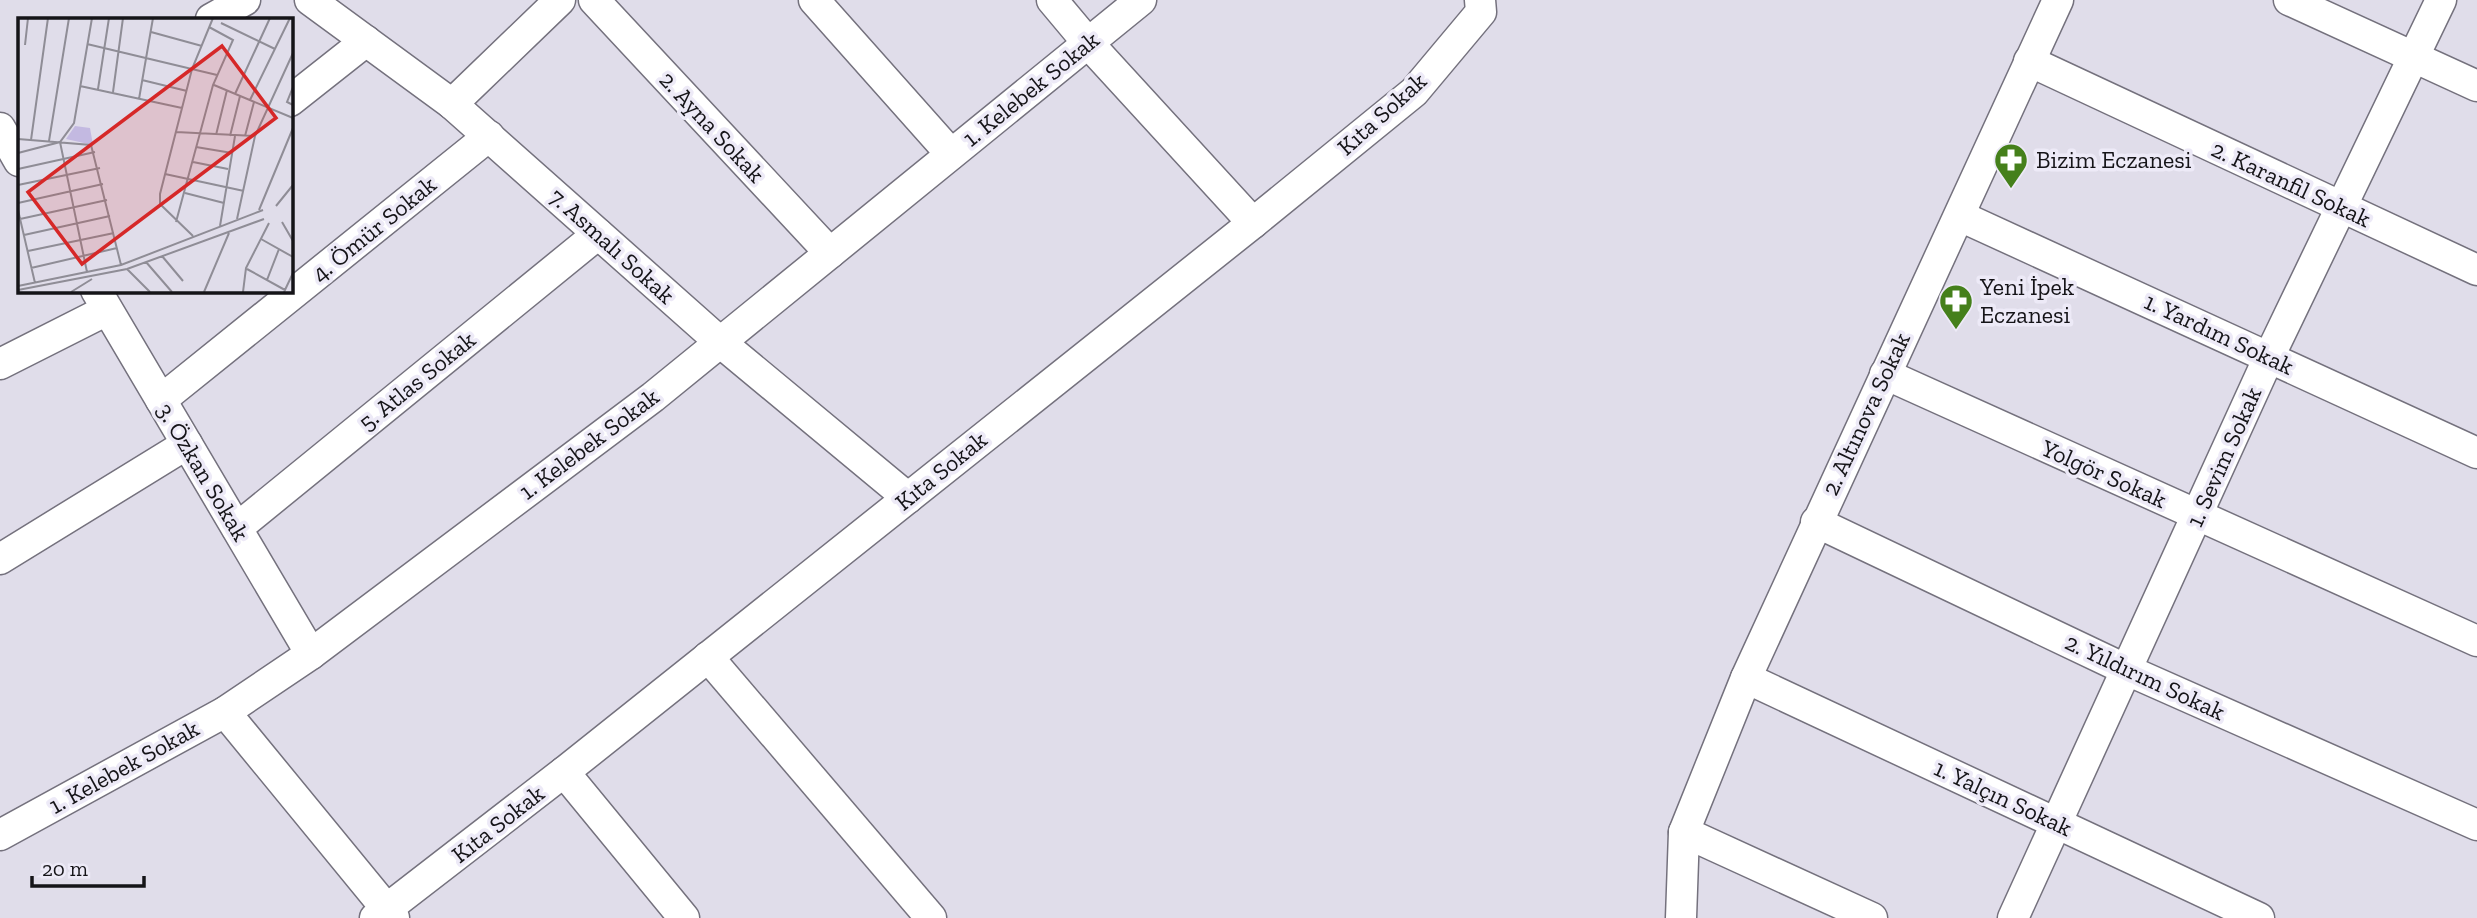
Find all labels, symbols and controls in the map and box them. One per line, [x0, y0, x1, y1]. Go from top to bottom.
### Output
inset map [18, 18, 292, 292]
street label: 1. Kelebek Sokak [957, 24, 1105, 153]
street label: 2. Ayna Sokak [654, 65, 772, 189]
street label: Kıta Sokak [1331, 66, 1433, 161]
street label: 2. Karanfil Sokak [2207, 134, 2376, 233]
pharmacy icon: Bizim Eczanesi [1992, 141, 2030, 190]
place label: Bizim Eczanesi [2036, 145, 2192, 174]
street label: 4. Ömür Sokak [306, 169, 442, 288]
street label: 7. Asmalı Sokak [544, 182, 681, 310]
place label: Yeni İpek Eczanesi [1979, 272, 2075, 329]
pharmacy icon: Yeni İpek Eczanesi [1937, 282, 1975, 331]
street label: 1. Yardım Sokak [2140, 286, 2299, 381]
street label: 5. Atlas Sokak [352, 324, 481, 437]
street label: 2. Altınova Sokak [1815, 327, 1916, 500]
street label: 1. Kelebek Sokak [513, 381, 665, 506]
street label: 1. Sevim Sokak [2180, 382, 2268, 531]
street label: 3. Özkan Sokak [151, 398, 256, 546]
street label: Kıta Sokak [889, 424, 993, 516]
street label: Yolgör Sokak [2036, 433, 2172, 514]
street label: 2. Yıldırım Sokak [2061, 627, 2230, 726]
street label: 1. Kelebek Sokak [44, 713, 204, 820]
street label: 1. Yalçın Sokak [1930, 753, 2077, 842]
street label: Kıta Sokak [446, 778, 550, 869]
scale bar [32, 844, 144, 888]
text: 20 m [42, 856, 88, 881]

